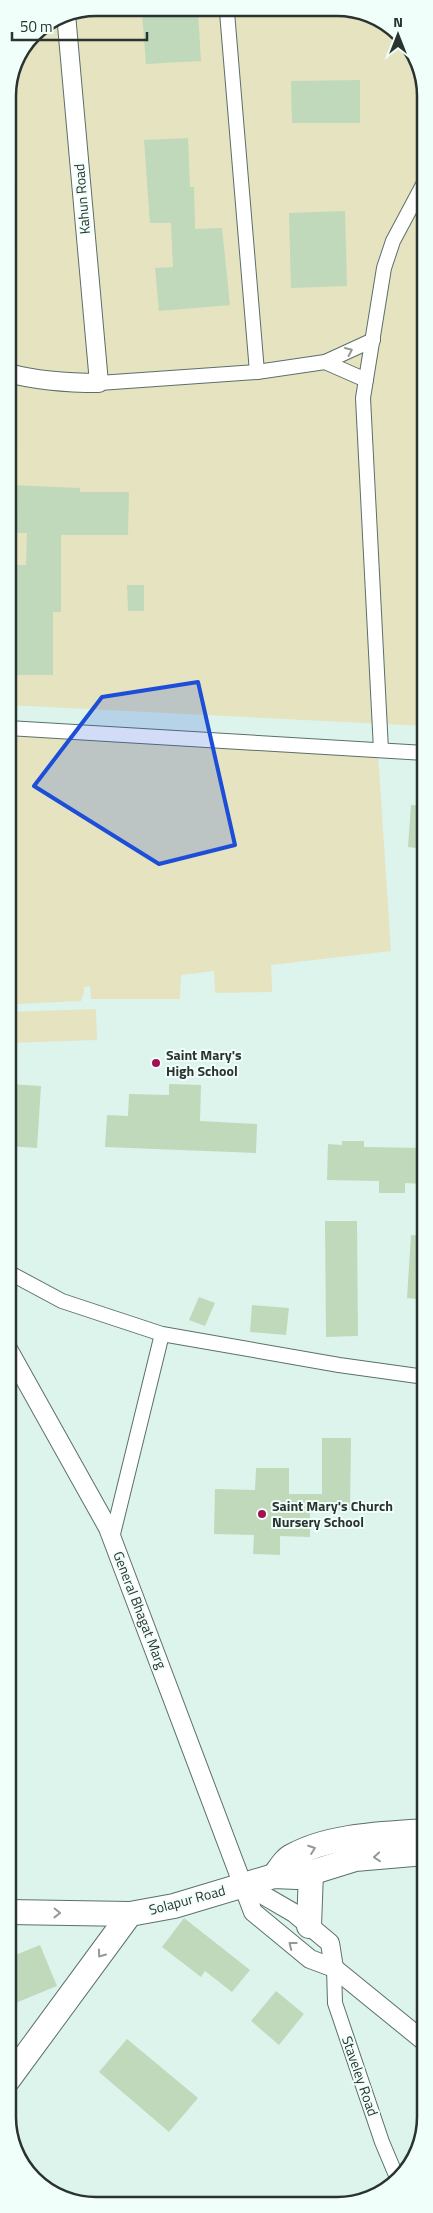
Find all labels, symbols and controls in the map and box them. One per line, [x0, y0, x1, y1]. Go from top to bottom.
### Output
scale bar [12, 10, 148, 42]
north arrow [373, 10, 423, 60]
text: N [393, 11, 403, 32]
text: 50 m [20, 15, 53, 38]
street label: Kahun Road [68, 163, 95, 235]
one-way arrow [344, 347, 353, 357]
place label: Saint Mary's High School [166, 1044, 242, 1081]
marker: Saint Mary's High School [150, 1057, 162, 1069]
place label: Saint Mary's Church Nursery School [272, 1495, 393, 1532]
marker: Saint Mary's Church Nursery School [256, 1508, 268, 1520]
street label: General Bhagat Marg [108, 1548, 173, 1672]
one-way arrow [307, 1844, 316, 1854]
one-way arrow [372, 1851, 380, 1862]
street label: Solapur Road [146, 1879, 227, 1920]
one-way arrow [54, 1908, 61, 1918]
one-way arrow [289, 1942, 298, 1950]
one-way arrow [98, 1948, 107, 1957]
street label: Staveley Road [337, 2033, 384, 2119]

